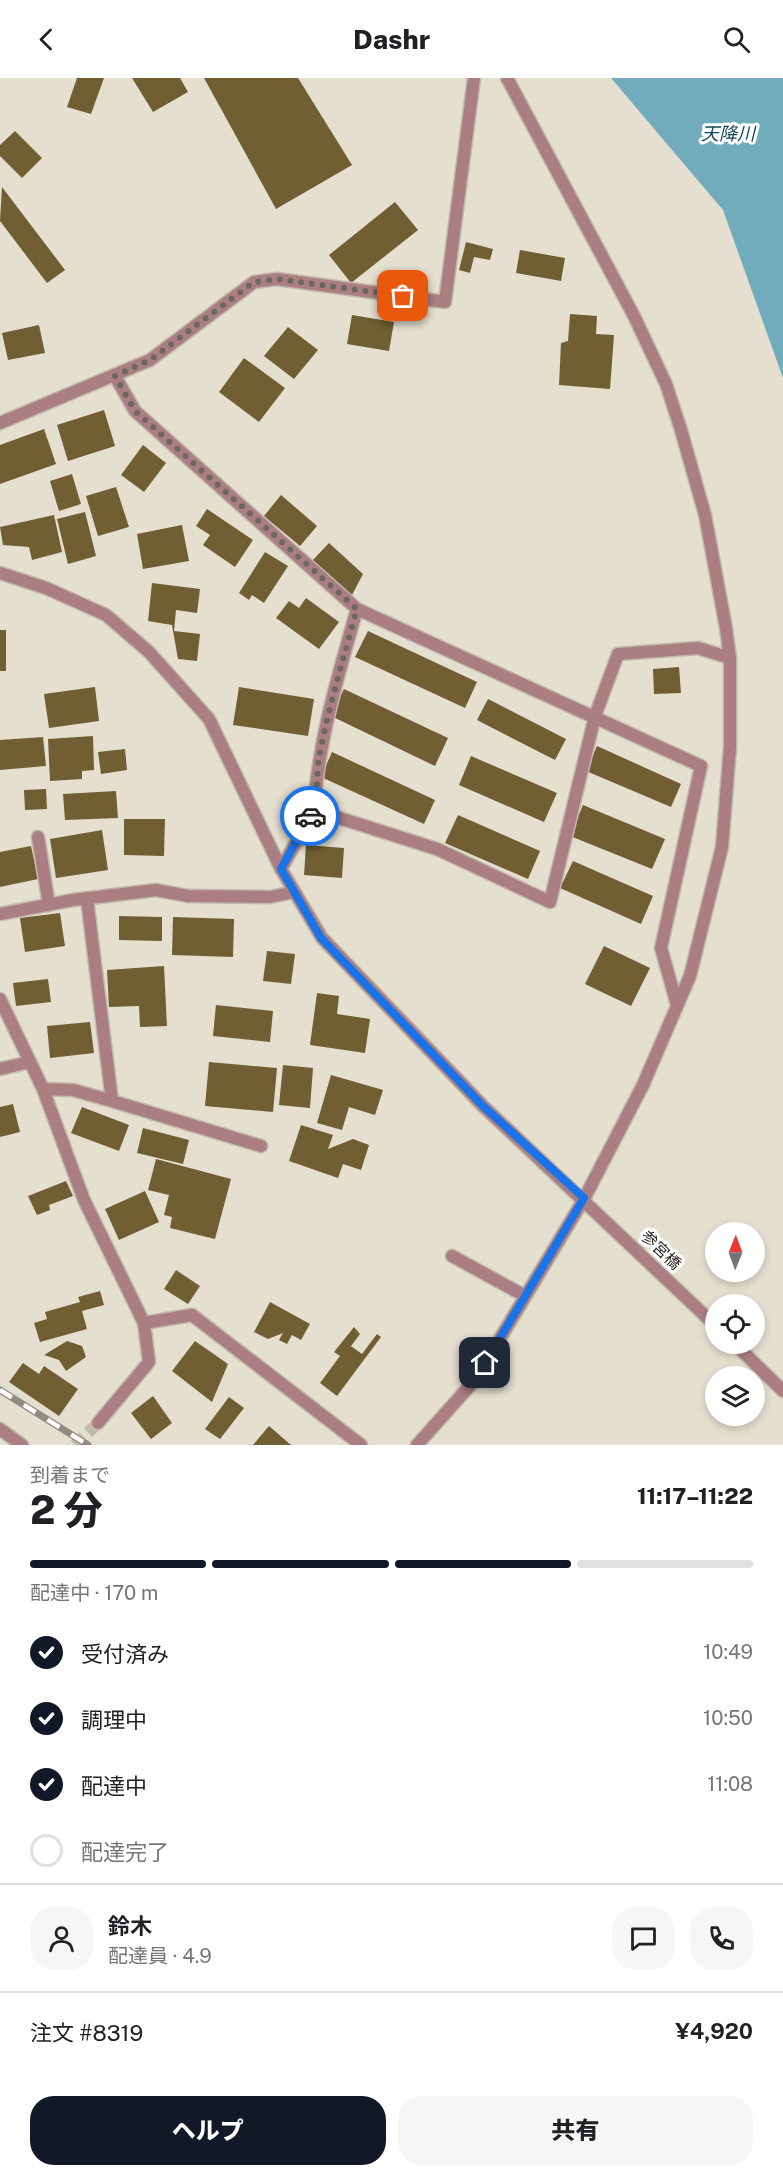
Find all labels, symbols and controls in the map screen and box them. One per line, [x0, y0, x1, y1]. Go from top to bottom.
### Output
icon: back [30, 23, 63, 56]
text: Dashr [353, 23, 430, 55]
icon: search [720, 23, 753, 56]
water label: 天降川 [701, 123, 757, 144]
pin [377, 270, 428, 321]
icon: bag [386, 279, 419, 312]
courier [280, 786, 340, 846]
icon: car [294, 800, 327, 833]
north arrow [705, 1222, 765, 1282]
map controls [705, 1222, 765, 1426]
street label: 参宮橋 [637, 1226, 685, 1274]
button: locate [705, 1294, 765, 1354]
pin [459, 1337, 510, 1388]
icon: home [468, 1346, 501, 1379]
button: layers [705, 1366, 765, 1426]
text: 到着まで [30, 1463, 110, 1487]
text: 11:17–11:22 [637, 1483, 753, 1509]
text: 2 分 [30, 1487, 103, 1533]
text: 配達中 · 170 m [30, 1581, 158, 1605]
icon: check [30, 1636, 63, 1669]
text: 10:49 [703, 1640, 753, 1664]
text: 受付済み [81, 1641, 169, 1667]
icon: check [30, 1702, 63, 1735]
text: 10:50 [703, 1706, 753, 1730]
text: 調理中 [81, 1707, 147, 1733]
icon: check [30, 1768, 63, 1801]
text: 11:08 [707, 1772, 753, 1796]
text: 配達中 [81, 1773, 147, 1799]
text: 配達完了 [81, 1839, 169, 1865]
button: person [30, 1907, 93, 1970]
button: chat [612, 1907, 675, 1970]
button: phone [690, 1907, 753, 1970]
text: 鈴木 [108, 1913, 152, 1939]
text: 配達員 · 4.9 [108, 1944, 212, 1968]
text: ¥4,920 [675, 2018, 753, 2044]
text: 注文 #8319 [30, 2020, 143, 2046]
button: ヘルプ [30, 2096, 386, 2165]
button: 共有 [398, 2096, 753, 2165]

